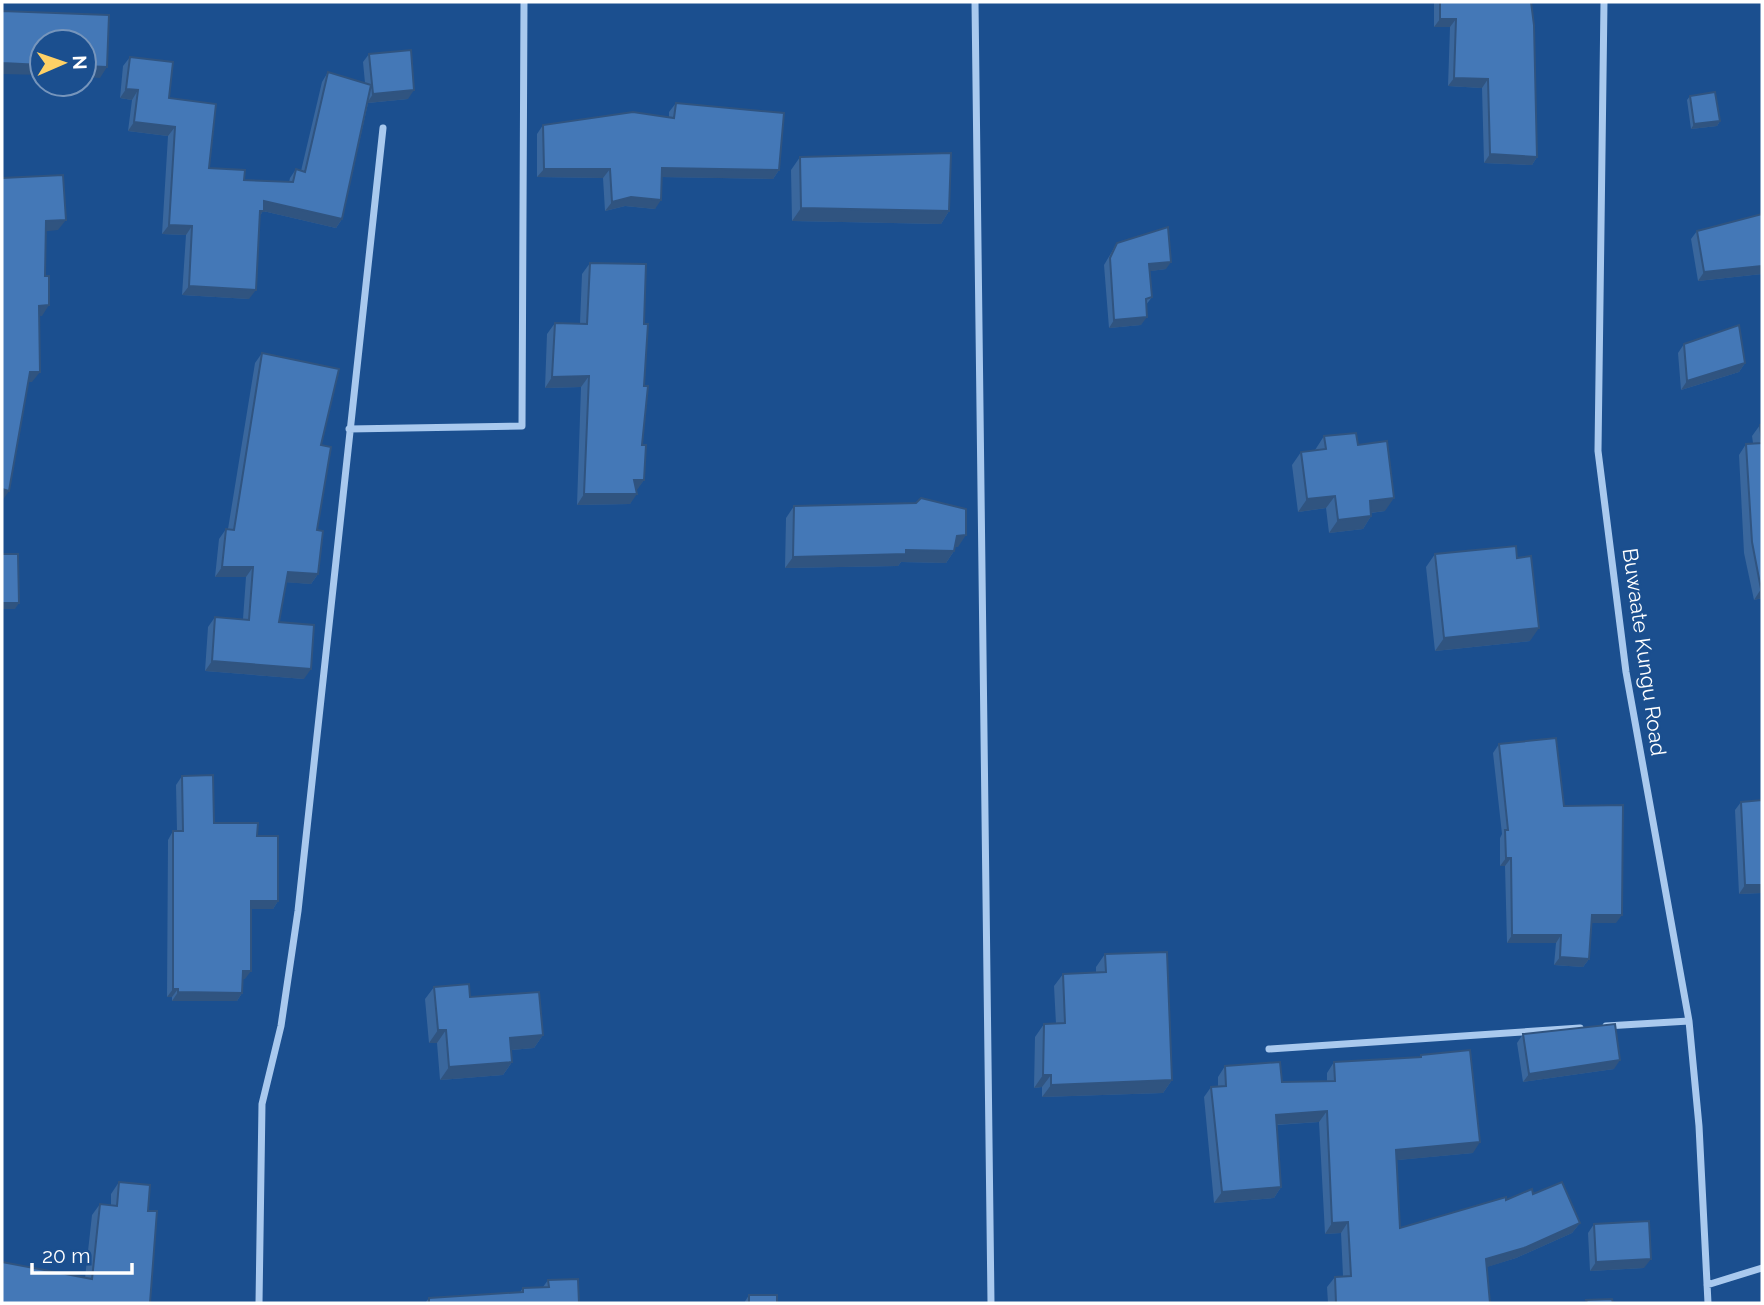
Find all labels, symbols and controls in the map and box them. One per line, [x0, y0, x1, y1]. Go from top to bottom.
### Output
north arrow [28, 28, 98, 98]
text: N [69, 55, 91, 70]
street label: Buwaate Kungu Road [1618, 546, 1671, 757]
scale bar [32, 1232, 131, 1276]
text: 20 m [42, 1243, 90, 1268]

